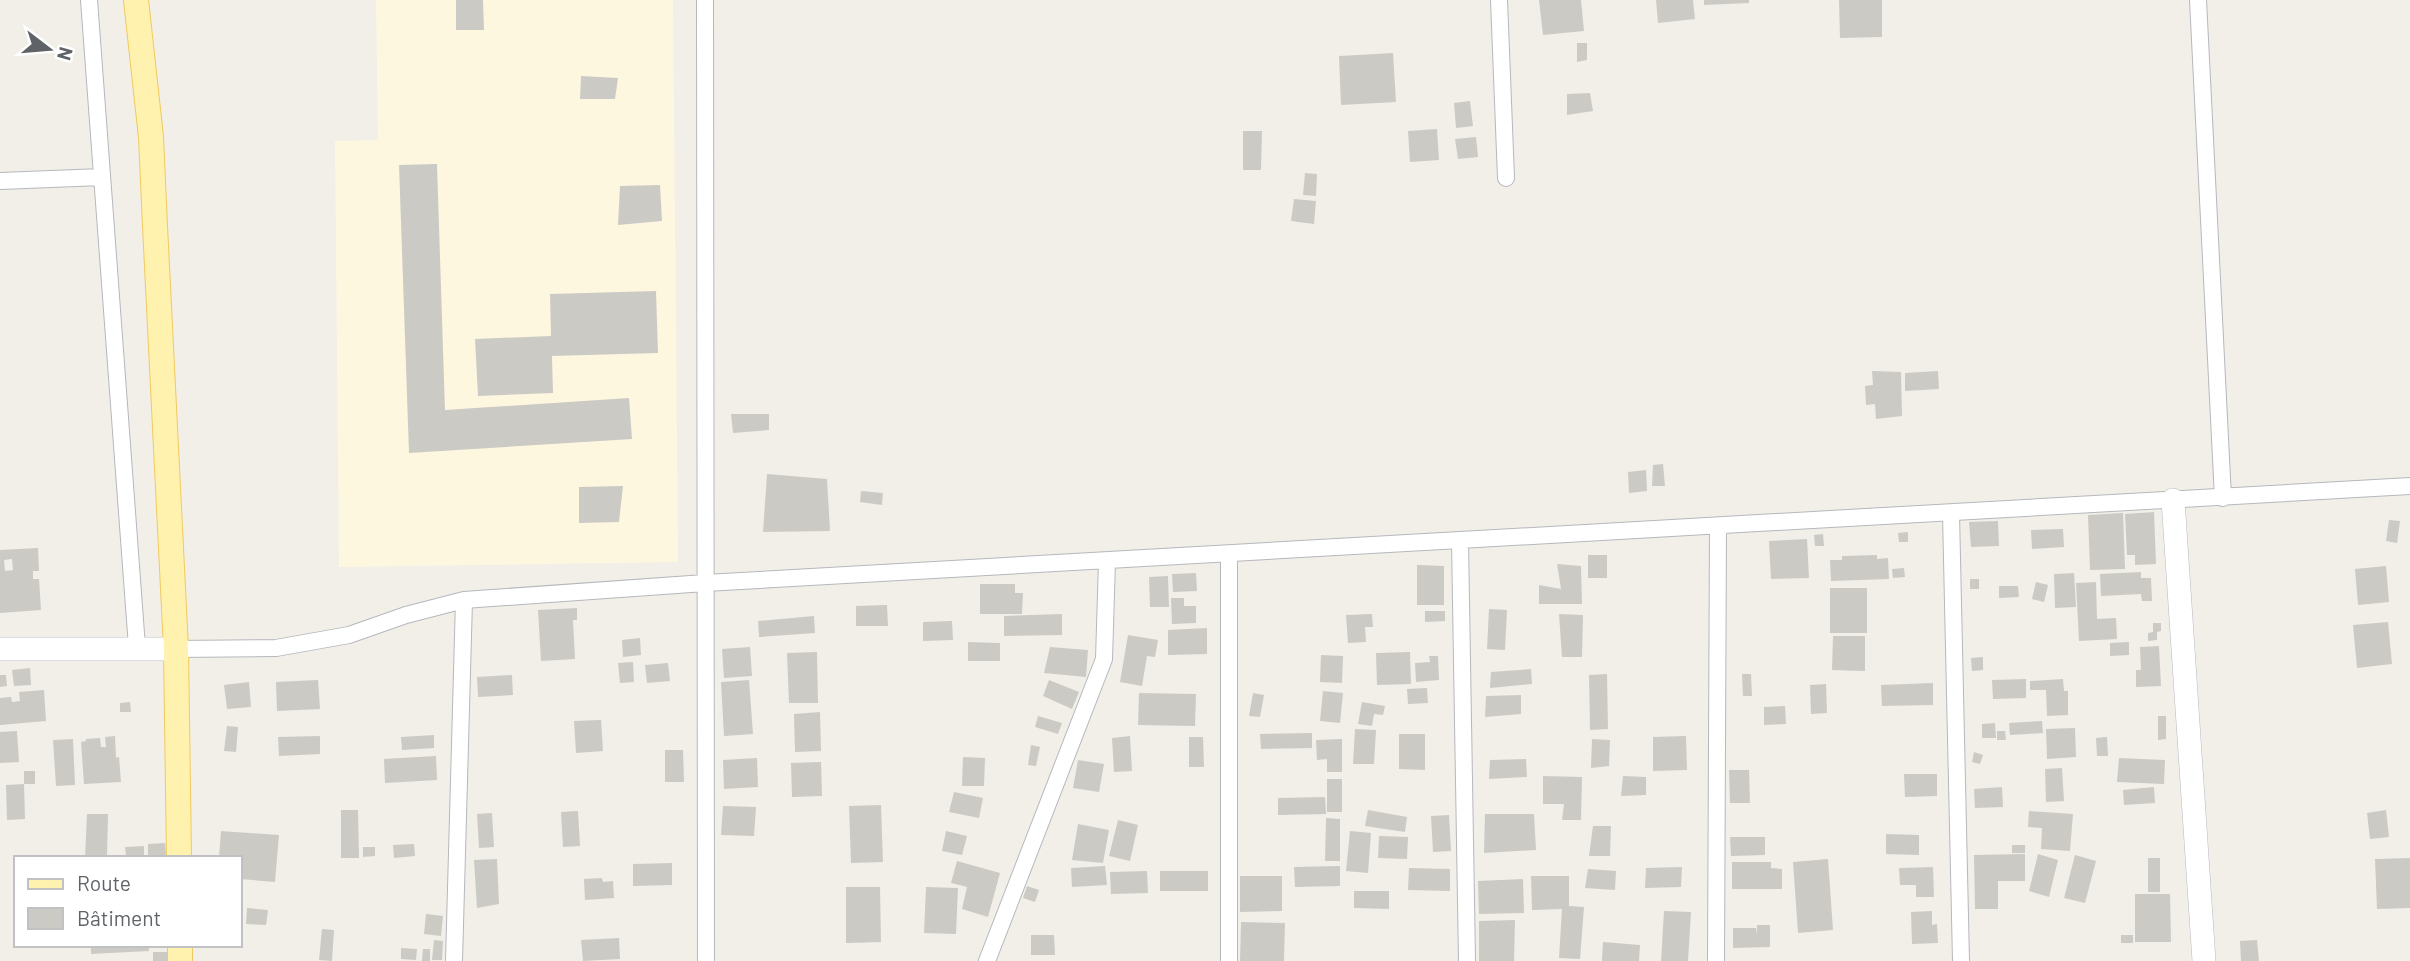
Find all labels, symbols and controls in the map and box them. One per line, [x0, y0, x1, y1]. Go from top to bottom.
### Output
north arrow [14, 14, 84, 84]
text: N [53, 45, 79, 63]
legend [14, 856, 242, 947]
text: Route [77, 870, 131, 895]
text: Bâtiment [77, 905, 161, 930]

